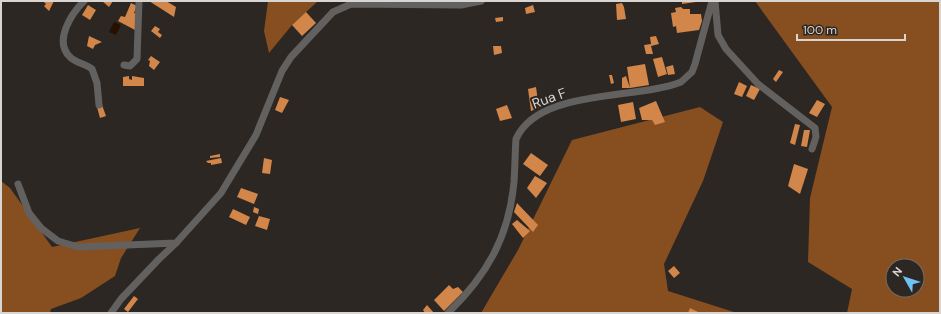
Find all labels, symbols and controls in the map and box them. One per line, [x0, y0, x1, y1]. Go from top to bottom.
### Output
scale bar [797, 16, 905, 42]
text: 100 m [803, 22, 837, 38]
street label: Rua F [529, 83, 569, 112]
north arrow [885, 258, 925, 298]
text: N [889, 264, 905, 279]

